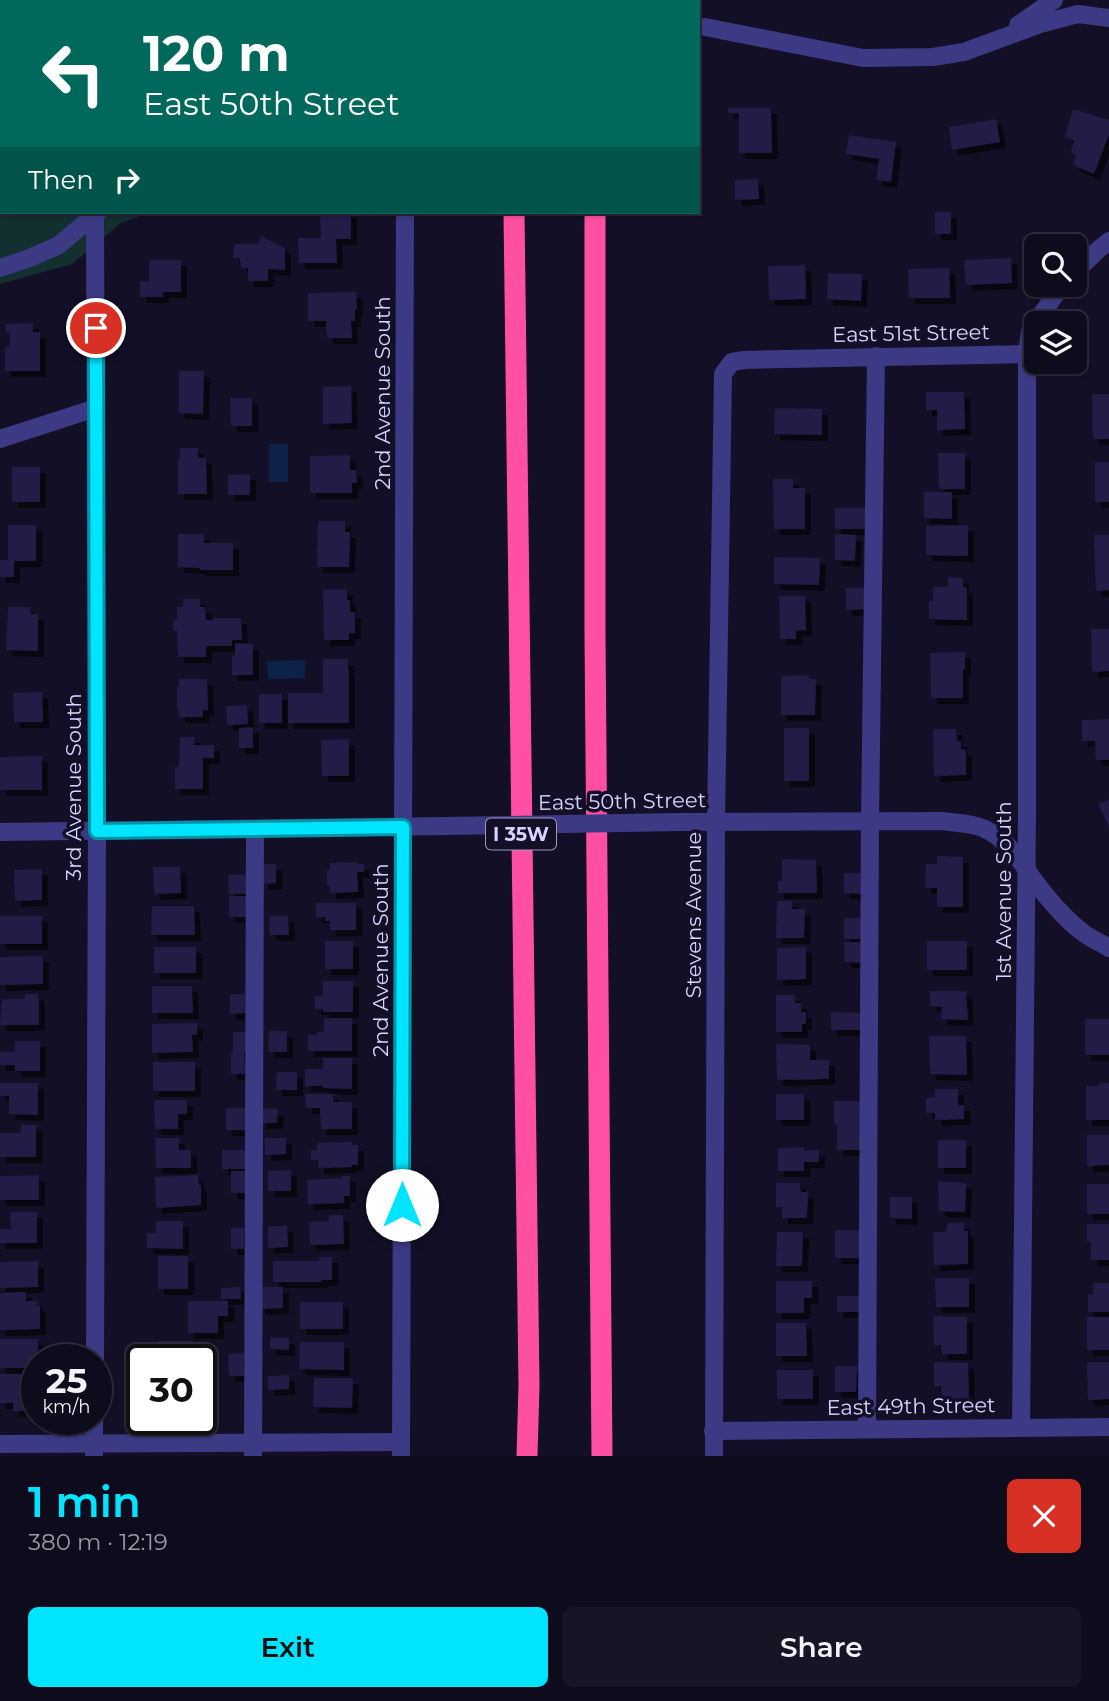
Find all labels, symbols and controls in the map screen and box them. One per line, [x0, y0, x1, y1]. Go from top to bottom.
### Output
text: 120 m [143, 24, 290, 83]
icon: left [28, 28, 119, 119]
text: East 50th Street [143, 84, 399, 123]
icon: right [108, 161, 146, 199]
text: Then [28, 164, 94, 196]
map controls [1024, 234, 1087, 374]
button: search [1024, 234, 1087, 297]
street label: 2nd Avenue South [370, 296, 395, 490]
pin [66, 298, 126, 358]
icon: arrive [77, 309, 115, 347]
button: layers [1024, 311, 1087, 374]
street label: East 51st Street [832, 319, 990, 347]
street label: 3rd Avenue South [61, 693, 86, 881]
street label: East 50th Street [538, 787, 706, 815]
street label: 1st Avenue South [991, 801, 1016, 981]
road number: I 35W [486, 818, 556, 849]
street label: Stevens Avenue [681, 832, 706, 998]
street label: 2nd Avenue South [368, 863, 393, 1057]
position arrow [365, 1168, 439, 1242]
speed limit sign: 30 [126, 1344, 217, 1435]
text: 25 [46, 1359, 87, 1402]
street label: East 49th Street [826, 1392, 996, 1420]
text: km/h [42, 1396, 91, 1418]
text: 1 min [28, 1476, 141, 1528]
button: close [1007, 1479, 1081, 1553]
text: 380 m · 12:19 [28, 1528, 168, 1556]
button: Exit [28, 1607, 548, 1687]
button: Share [562, 1607, 1081, 1687]

